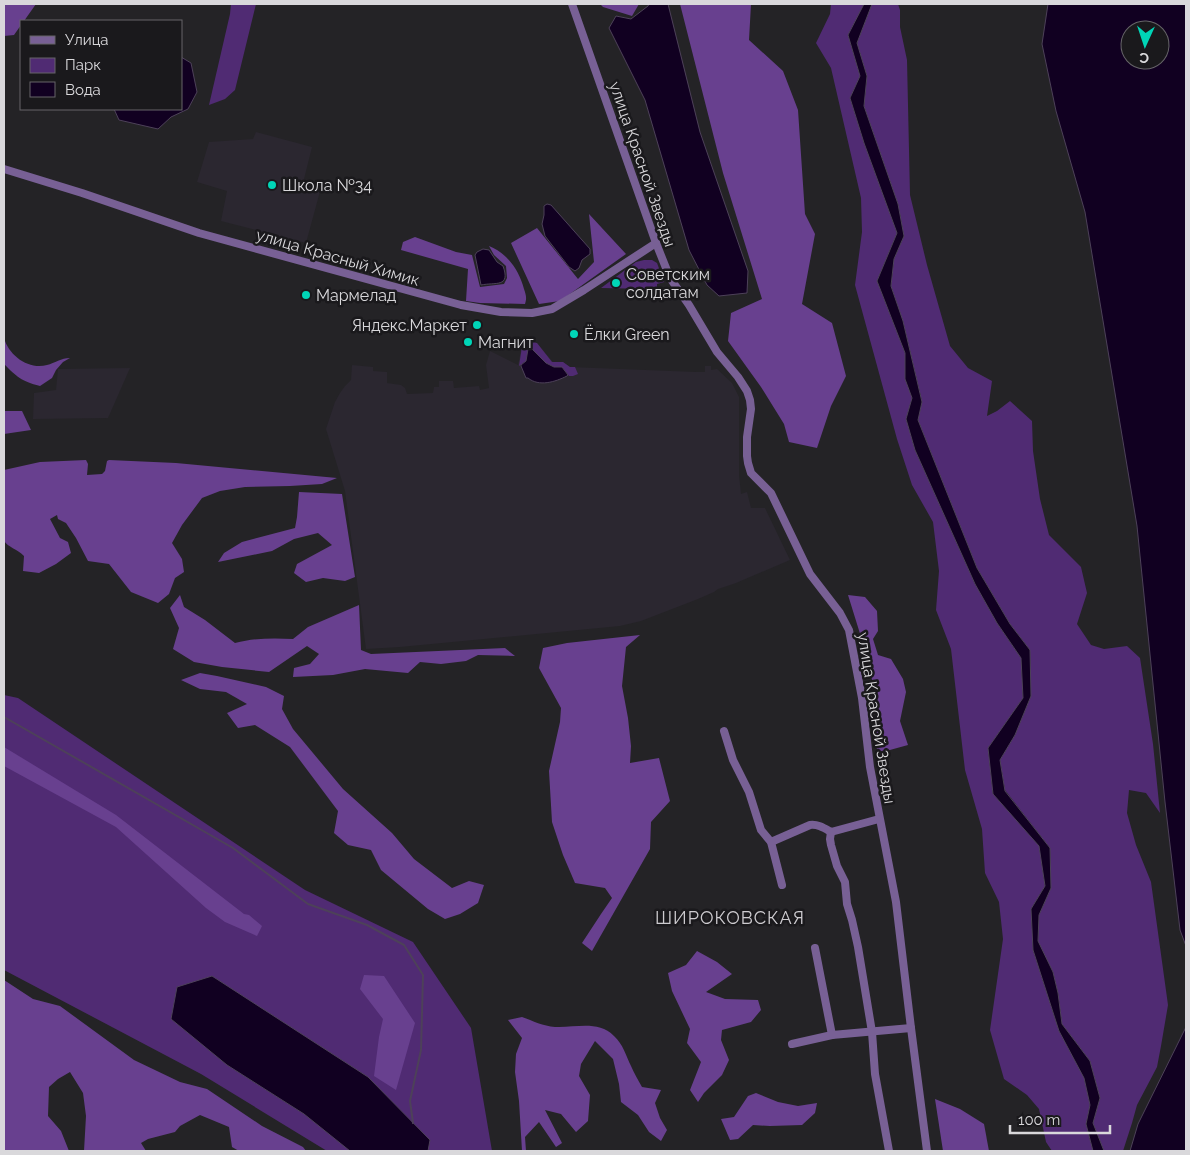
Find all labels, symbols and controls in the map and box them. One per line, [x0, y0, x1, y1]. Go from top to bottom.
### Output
legend [20, 20, 182, 110]
north arrow [1120, 20, 1170, 70]
text: Улица [65, 31, 109, 49]
text: С [1139, 50, 1150, 66]
text: Парк [65, 56, 101, 74]
street label: улица Красной Звезды [605, 79, 680, 249]
text: Вода [65, 81, 101, 99]
place label: Школа №34 [282, 176, 372, 195]
marker: Школа №34 [266, 179, 278, 191]
street label: улица Красный Химик [254, 225, 422, 290]
place label: Советским солдатам [626, 265, 710, 302]
marker: Советским солдатам [610, 277, 622, 289]
place label: Мармелад [316, 286, 396, 305]
marker: Мармелад [300, 289, 312, 301]
place label: Яндекс.Маркет [352, 316, 467, 335]
marker: Яндекс.Маркет [471, 319, 483, 331]
place label: Ёлки Green [584, 324, 670, 344]
marker: Ёлки Green [568, 328, 580, 340]
place label: Магнит [478, 333, 534, 352]
marker: Магнит [462, 336, 474, 348]
street label: улица Красной Звезды [854, 631, 899, 805]
district label: ШИРОКОВСКАЯ [655, 907, 805, 928]
scale bar [1010, 1102, 1110, 1134]
text: 100 m [1018, 1111, 1060, 1129]

